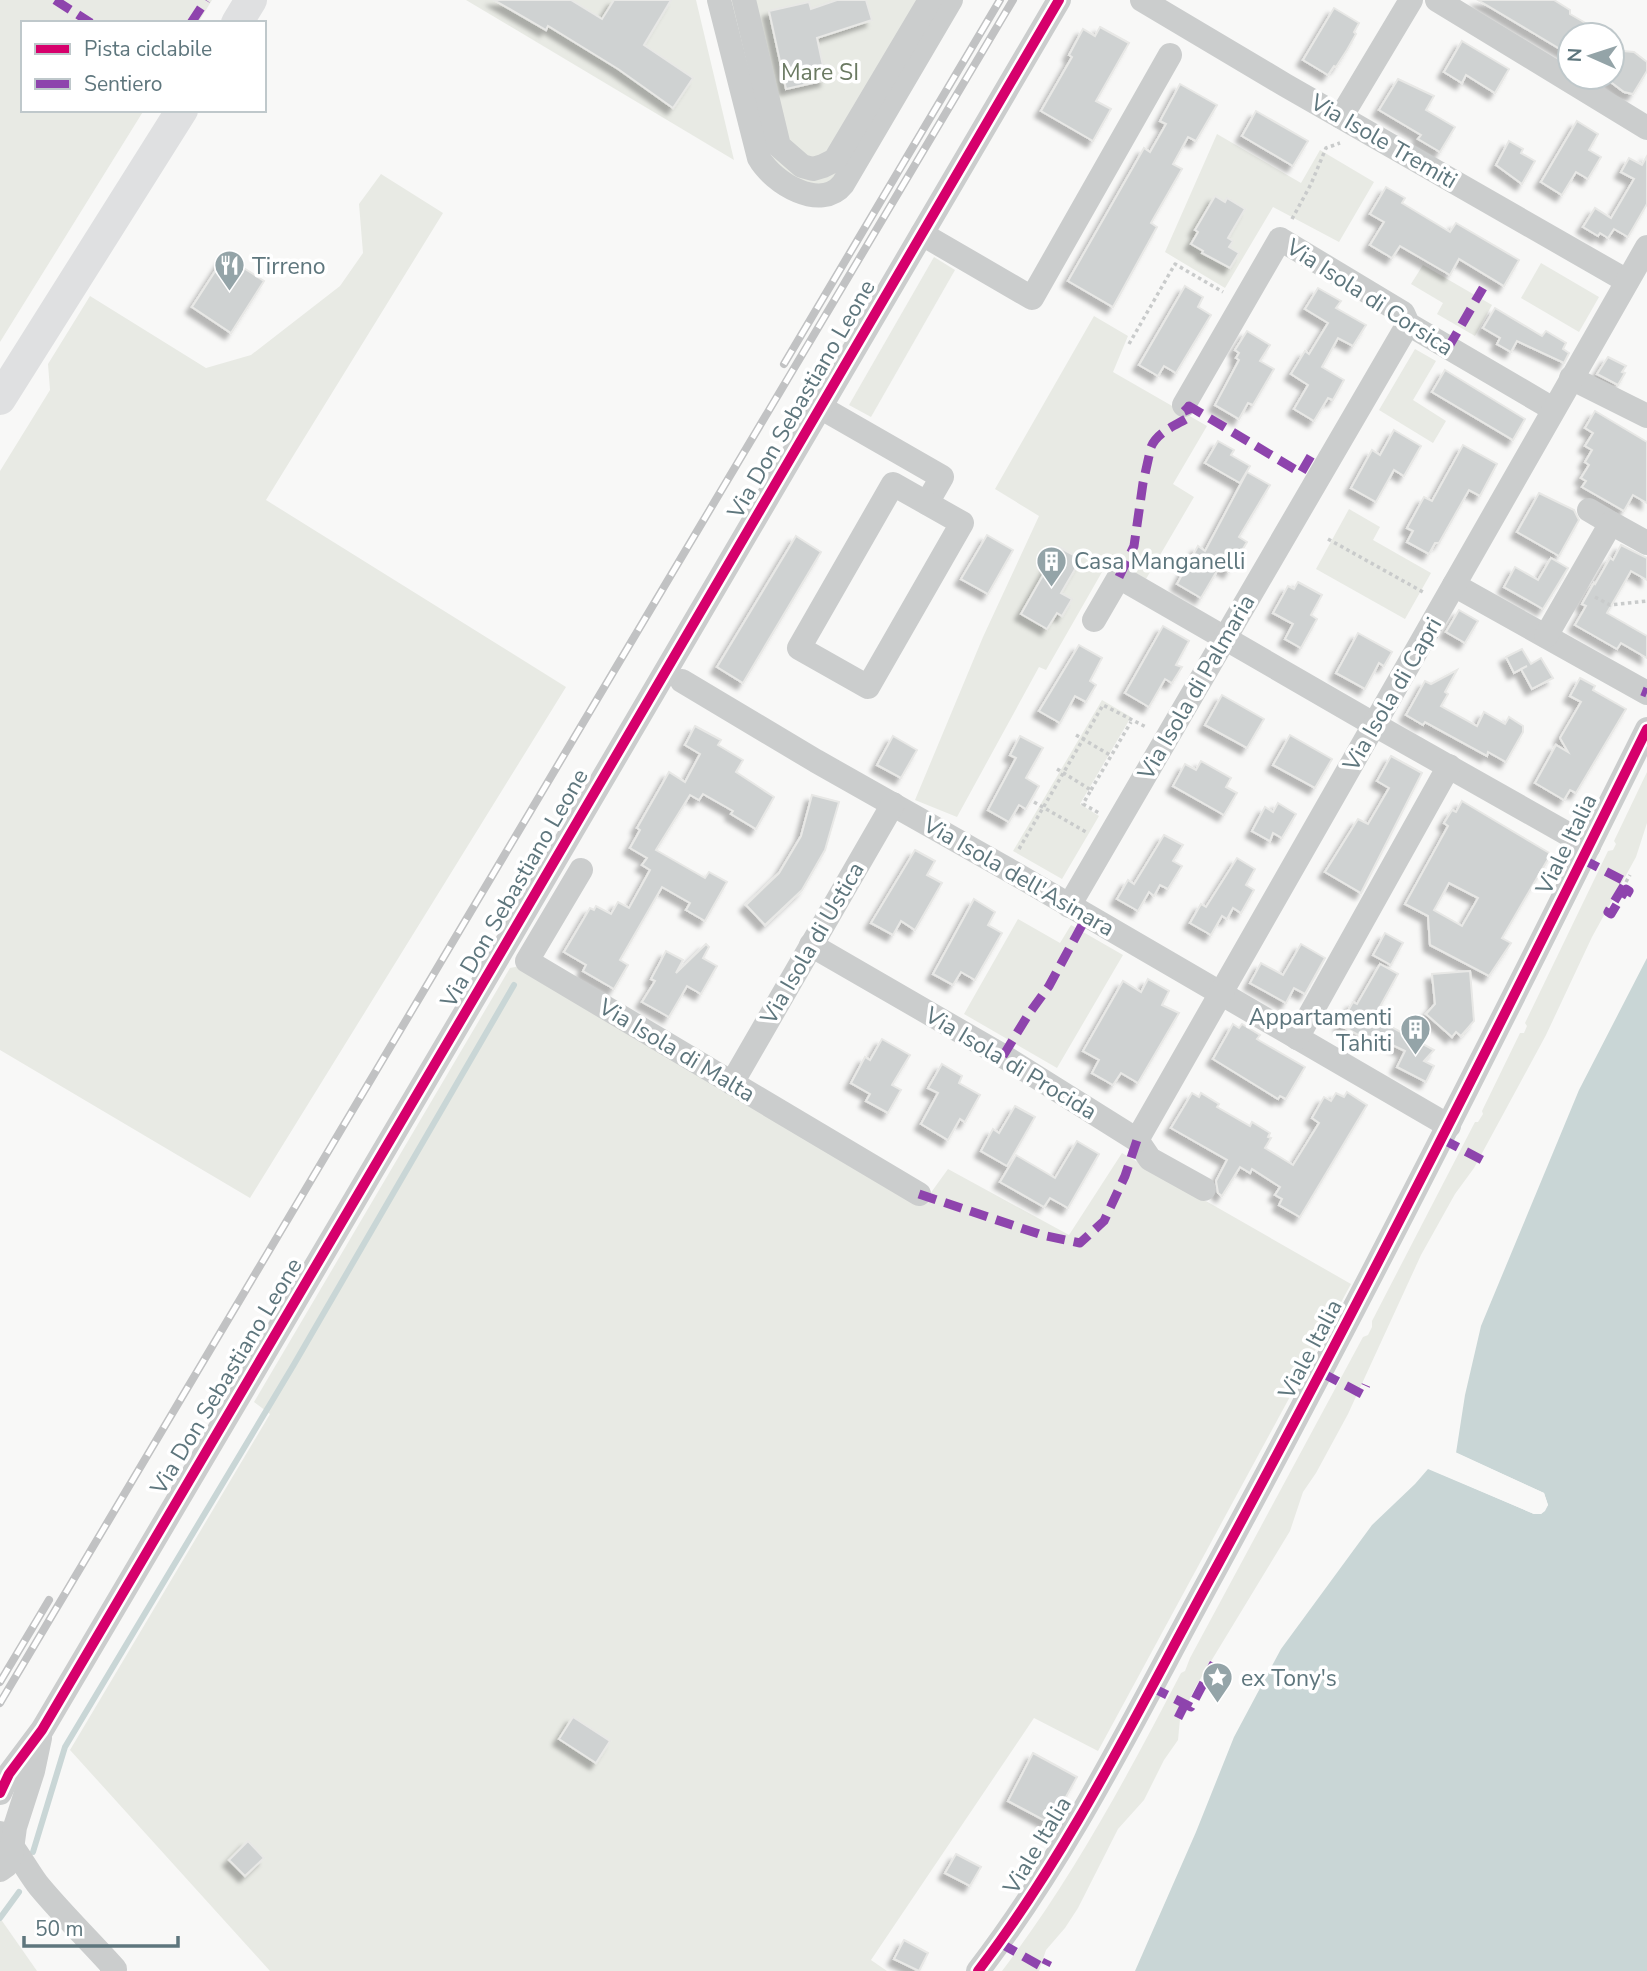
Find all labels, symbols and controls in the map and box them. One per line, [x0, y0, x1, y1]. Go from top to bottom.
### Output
legend [21, 21, 266, 112]
north arrow [1556, 21, 1626, 91]
text: Pista ciclabile [84, 35, 212, 63]
text: N [1562, 47, 1588, 63]
park label: Mare SI [781, 57, 859, 88]
text: Sentiero [84, 70, 162, 98]
street label: Via Isole Tremiti [1304, 86, 1463, 196]
street label: Via Isola di Corsica [1279, 231, 1459, 363]
restaurant icon: Tirreno [212, 249, 246, 293]
place label: Tirreno [252, 251, 326, 282]
street label: Via Don Sebastiano Leone [720, 274, 883, 525]
building icon: Casa Manganelli [1034, 544, 1068, 588]
place label: Casa Manganelli [1074, 546, 1245, 577]
street label: Via Isola di Palmaria [1130, 589, 1262, 786]
street label: Via Isola di Capri [1335, 612, 1449, 778]
street label: Via Don Sebastiano Leone [433, 763, 596, 1014]
street label: Viale Italia [1528, 789, 1604, 901]
street label: Via Isola dell'Asinara [917, 809, 1120, 944]
street label: Via Isola di Ustica [753, 857, 871, 1031]
street label: Via Isola di Malta [592, 991, 761, 1109]
street label: Via Isola di Procida [918, 999, 1102, 1127]
place label: Appartamenti Tahiti [1249, 1002, 1392, 1059]
building icon: Appartamenti Tahiti [1398, 1013, 1432, 1057]
street label: Via Don Sebastiano Leone [143, 1252, 310, 1501]
street label: Viale Italia [1271, 1294, 1350, 1405]
place icon: ex Tony's [1201, 1661, 1235, 1705]
place label: ex Tony's [1241, 1663, 1337, 1694]
street label: Viale Italia [996, 1791, 1079, 1901]
scale bar [24, 1904, 178, 1948]
text: 50 m [35, 1915, 84, 1943]

